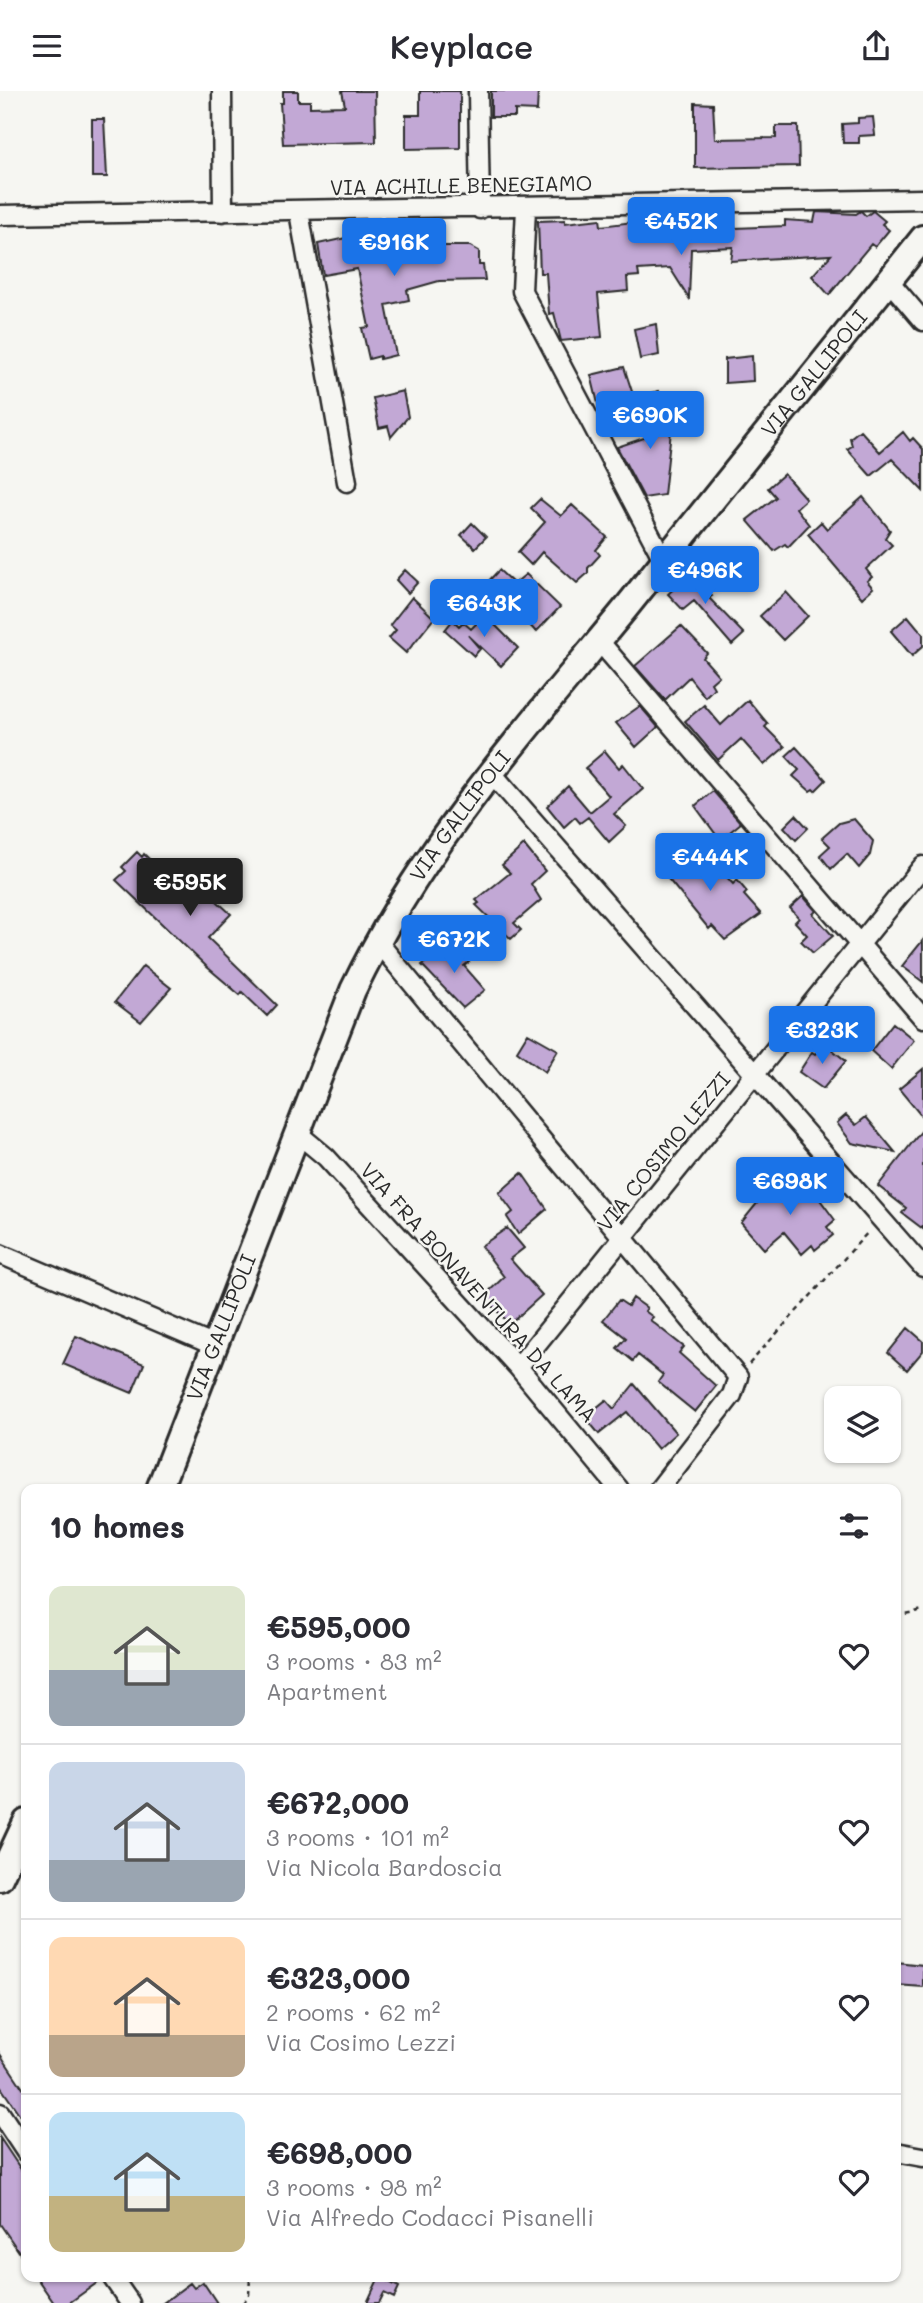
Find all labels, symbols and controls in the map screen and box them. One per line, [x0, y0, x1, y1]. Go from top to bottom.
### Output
text: Keyplace [390, 25, 533, 67]
icon: menu [28, 27, 66, 65]
icon: share [857, 27, 895, 65]
street label: VIA ACHILLE BENEGIAMO [330, 169, 592, 200]
pin: €452K [632, 197, 730, 257]
text: €452K [644, 205, 718, 235]
pin: €916K [345, 219, 443, 278]
text: €916K [358, 226, 430, 256]
street label: VIA GALLIPOLI [754, 304, 872, 442]
pin: €690K [601, 391, 699, 451]
text: €690K [612, 399, 688, 429]
pin: €496K [656, 547, 754, 606]
text: €496K [667, 554, 743, 584]
pin: €643K [435, 580, 533, 639]
text: €643K [446, 587, 522, 617]
street label: VIA GALLIPOLI [403, 744, 516, 886]
pin: €444K [661, 833, 759, 893]
text: €444K [671, 841, 749, 871]
pin: €595K [141, 859, 239, 918]
text: €595K [153, 866, 227, 896]
pin: €672K [405, 915, 503, 975]
text: €672K [417, 923, 491, 953]
pin: €323K [773, 1007, 871, 1066]
text: €323K [785, 1014, 859, 1044]
street label: VIA COSIMO LEZZI [590, 1066, 735, 1236]
street label: VIA FRA BONAVENTURA DA LAMA [355, 1156, 603, 1428]
pin: €698K [741, 1157, 839, 1217]
text: €698K [752, 1165, 828, 1195]
street label: VIA GALLIPOLI [180, 1250, 261, 1404]
map controls [824, 1386, 901, 1463]
button: layers [824, 1386, 901, 1463]
text: 10 homes [49, 1506, 185, 1546]
icon: filters [835, 1507, 873, 1545]
text: €595,000 [266, 1606, 410, 1646]
icon: home [105, 1614, 189, 1698]
icon: heart [835, 1637, 873, 1675]
text: 3 rooms · 83 m² [266, 1646, 442, 1676]
text: Apartment [266, 1676, 388, 1706]
text: €672,000 [266, 1782, 409, 1822]
icon: home [105, 1790, 189, 1874]
icon: heart [835, 1813, 873, 1851]
text: 3 rooms · 101 m² [266, 1822, 449, 1852]
text: Via Nicola Bardoscia [266, 1852, 503, 1882]
text: €323,000 [266, 1957, 410, 1997]
icon: home [105, 1965, 189, 2049]
icon: heart [835, 1988, 873, 2026]
text: 2 rooms · 62 m² [266, 1997, 440, 2027]
text: Via Cosimo Lezzi [266, 2027, 456, 2057]
text: €698,000 [266, 2132, 412, 2172]
icon: home [105, 2140, 189, 2224]
icon: heart [835, 2163, 873, 2201]
text: 3 rooms · 98 m² [266, 2172, 442, 2202]
text: Via Alfredo Codacci Pisanelli [266, 2202, 594, 2232]

